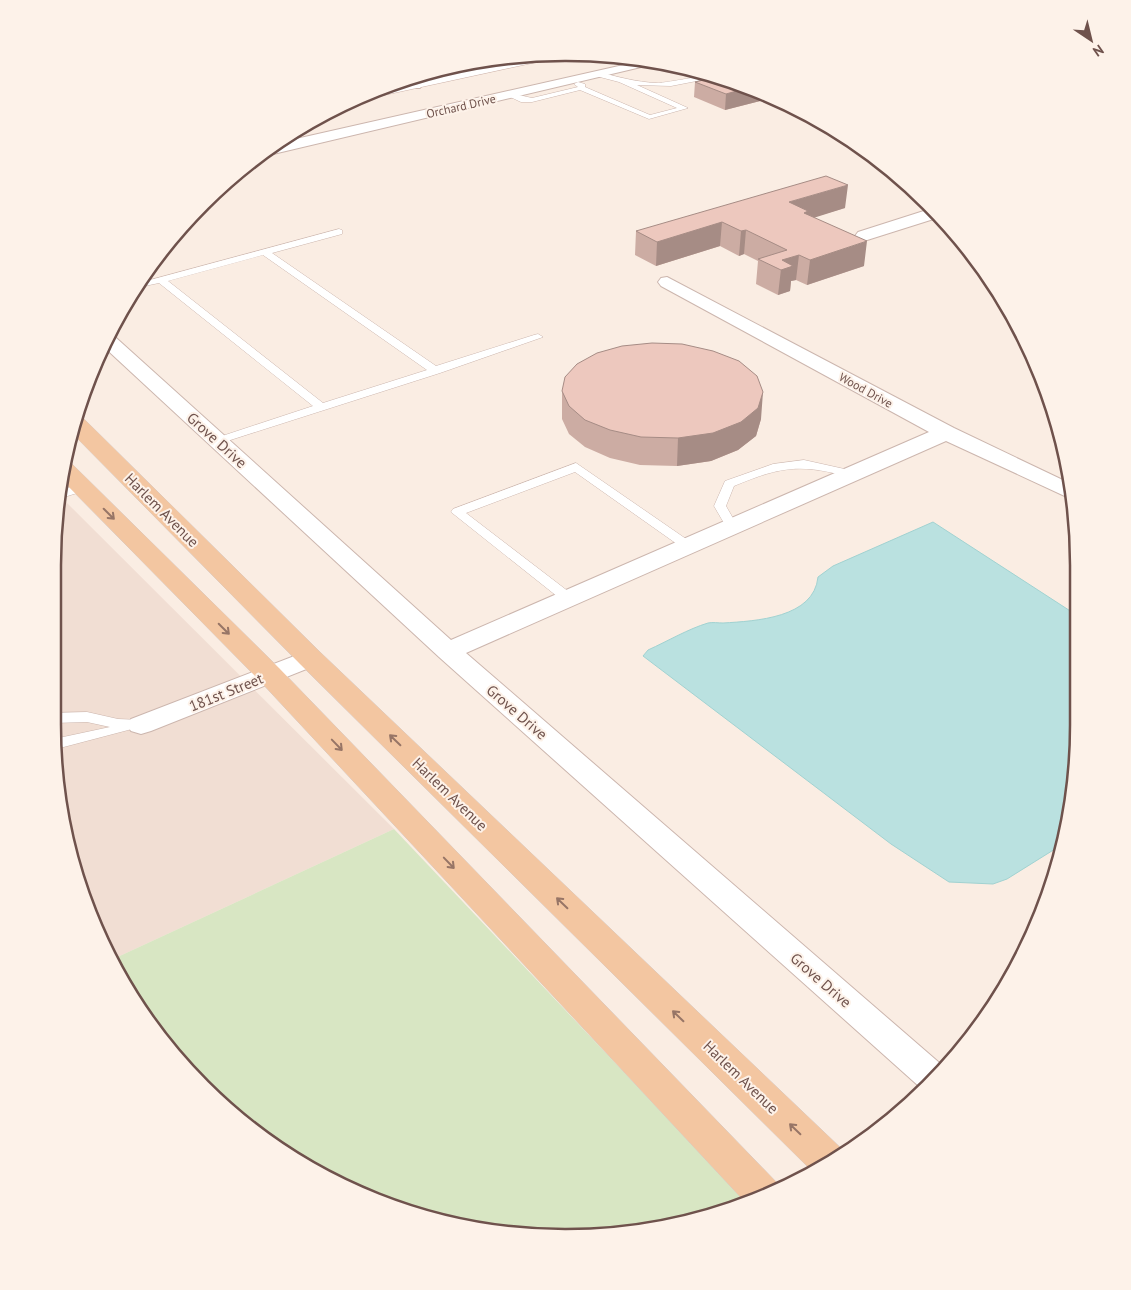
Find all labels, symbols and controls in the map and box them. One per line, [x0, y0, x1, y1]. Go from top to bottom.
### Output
north arrow [1066, 15, 1116, 65]
text: N [1090, 41, 1107, 61]
street label: Orchard Drive [425, 91, 497, 121]
street label: Wood Drive [837, 369, 895, 411]
street label: Grove Drive [183, 408, 251, 472]
street label: Harlem Avenue [121, 469, 203, 551]
one-way arrow [103, 508, 115, 520]
one-way arrow [218, 623, 230, 635]
street label: 181st Street [186, 669, 266, 715]
street label: Grove Drive [483, 680, 551, 744]
one-way arrow [389, 734, 401, 747]
one-way arrow [331, 739, 343, 752]
street label: Harlem Avenue [408, 753, 492, 835]
one-way arrow [443, 857, 455, 869]
one-way arrow [556, 896, 568, 909]
street label: Grove Drive [787, 948, 855, 1012]
one-way arrow [672, 1010, 685, 1022]
street label: Harlem Avenue [699, 1036, 783, 1118]
one-way arrow [788, 1123, 801, 1135]

